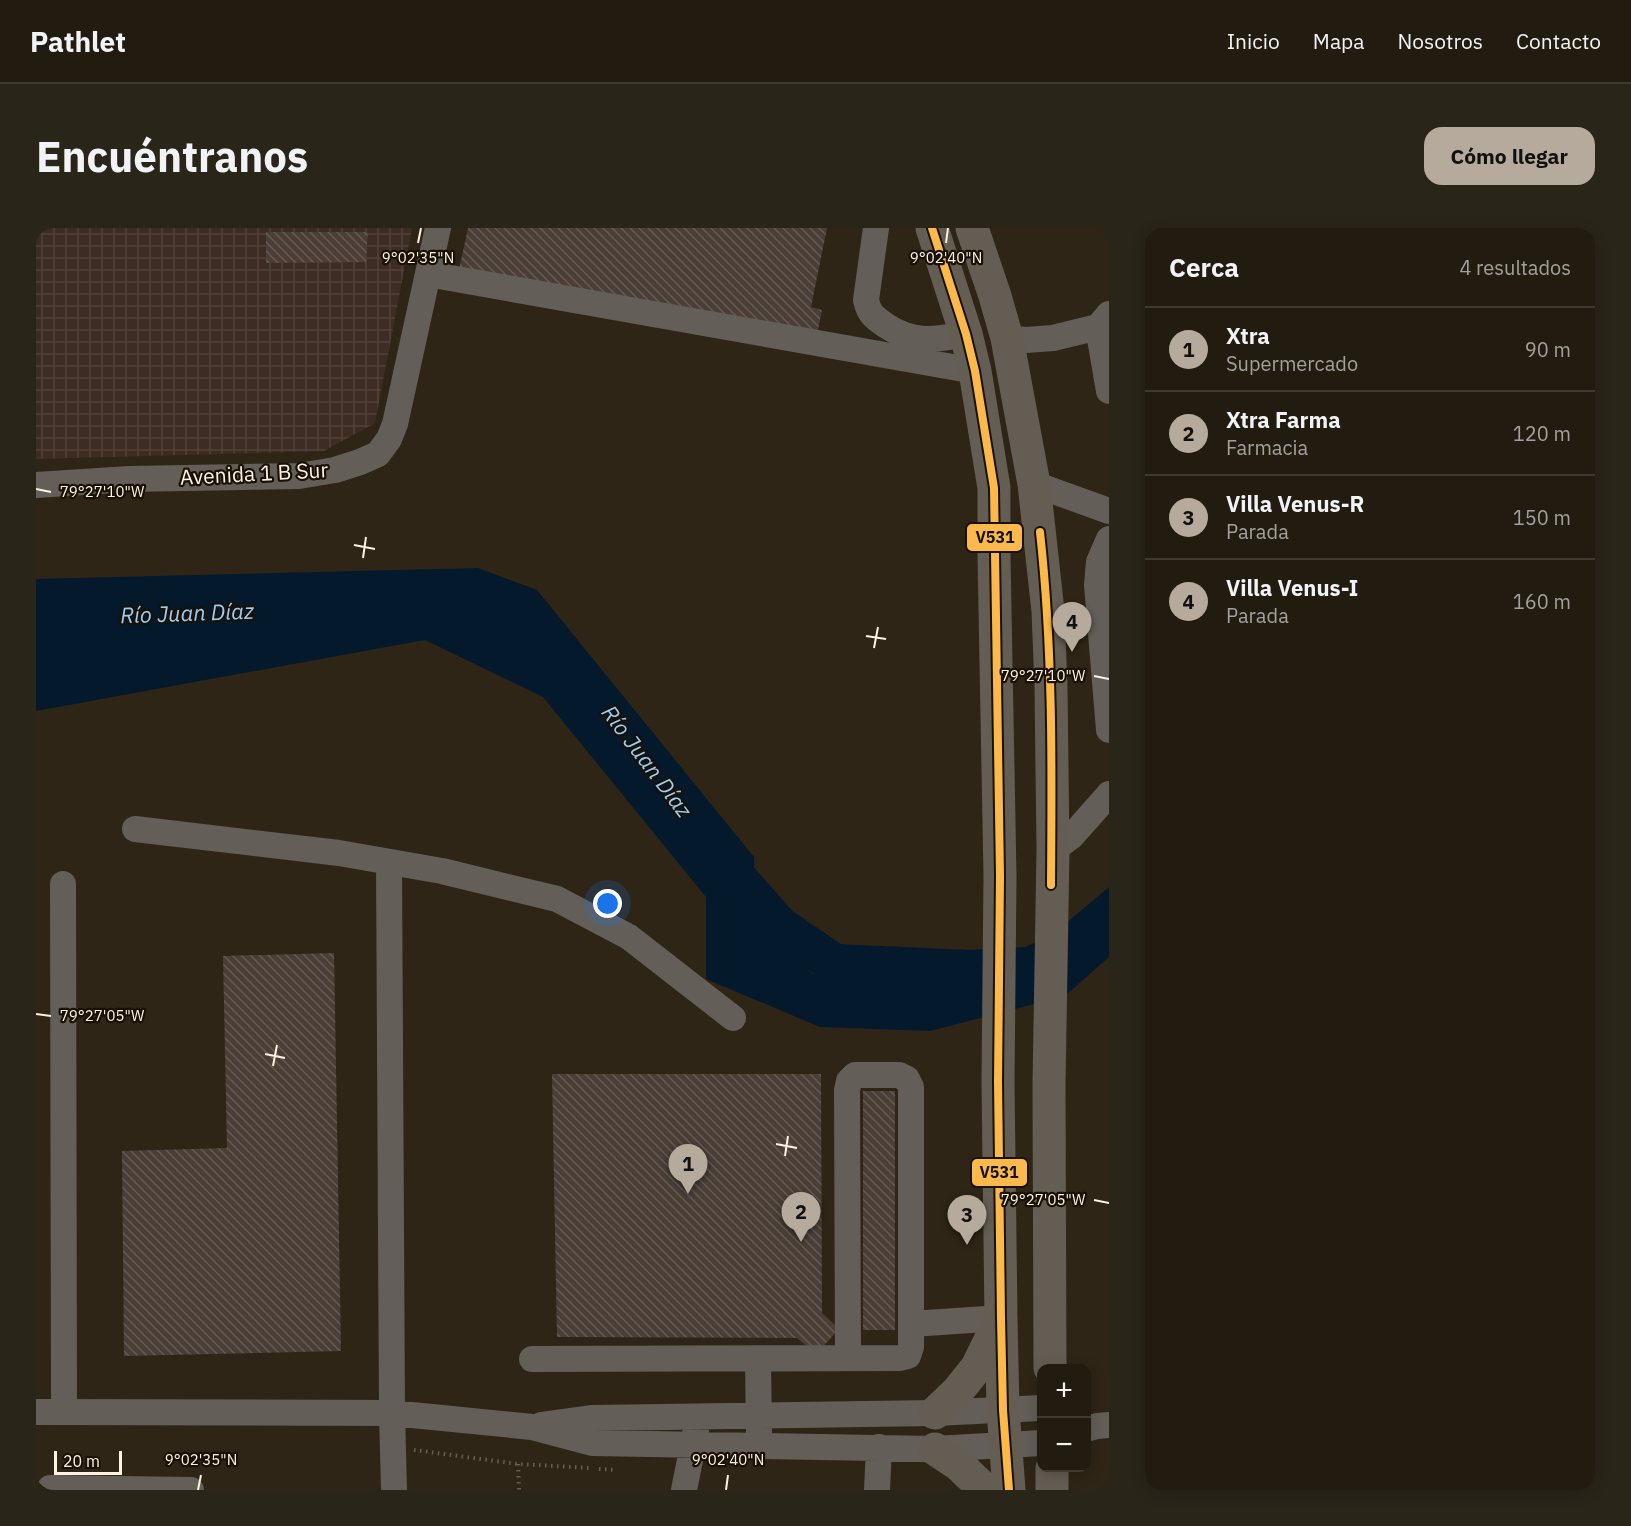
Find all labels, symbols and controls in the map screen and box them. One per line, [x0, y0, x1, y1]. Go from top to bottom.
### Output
text: Pathlet [30, 23, 126, 60]
text: Inicio [1227, 27, 1280, 55]
text: Mapa [1313, 27, 1365, 55]
text: Nosotros [1398, 27, 1483, 55]
text: Contacto [1516, 27, 1601, 55]
button: Cómo llegar [1424, 127, 1595, 185]
text: Encuéntranos [36, 129, 308, 184]
text: 9°02'35"N [382, 248, 454, 267]
text: 9°02'40"N [910, 248, 982, 267]
text: Cerca [1169, 250, 1239, 284]
text: 4 resultados [1459, 254, 1571, 281]
text: Xtra [1226, 321, 1270, 350]
text: 1 [1183, 336, 1195, 363]
text: 90 m [1525, 336, 1571, 363]
text: Supermercado [1226, 350, 1358, 377]
text: Xtra Farma [1226, 405, 1341, 434]
text: 2 [1183, 420, 1195, 447]
text: 120 m [1513, 420, 1571, 447]
text: Farmacia [1226, 434, 1308, 461]
street label: Avenida 1 B Sur [179, 455, 329, 491]
text: 79°27'10"W [60, 482, 145, 501]
text: Villa Venus-R [1226, 489, 1364, 518]
text: 3 [1183, 504, 1195, 531]
text: 150 m [1513, 504, 1571, 531]
text: Parada [1226, 518, 1289, 545]
line badge: V531 [966, 523, 1023, 552]
text: V531 [975, 527, 1015, 547]
text: Villa Venus-I [1226, 573, 1358, 602]
text: 4 [1183, 588, 1195, 615]
text: 160 m [1513, 588, 1571, 615]
water label: Río Juan Díaz [120, 596, 255, 629]
pin: 4 [1052, 602, 1092, 652]
text: Parada [1226, 602, 1289, 629]
text: 79°27'10"W [1001, 666, 1086, 685]
water label: Río Juan Díaz [596, 699, 700, 824]
your location [593, 889, 622, 918]
text: 79°27'05"W [60, 1006, 145, 1025]
pin: 1 [668, 1144, 708, 1194]
line badge: V531 [971, 1158, 1028, 1187]
text: V531 [979, 1162, 1019, 1182]
text: 79°27'05"W [1001, 1190, 1086, 1209]
pin: 2 [782, 1192, 820, 1242]
pin: 3 [948, 1196, 986, 1245]
map controls [1037, 1364, 1091, 1472]
button: + [1037, 1364, 1091, 1418]
button: − [1037, 1418, 1091, 1472]
scale bar [54, 1448, 122, 1476]
text: 9°02'35"N [165, 1450, 237, 1469]
text: 9°02'40"N [692, 1450, 764, 1469]
text: 20 m [63, 1451, 100, 1471]

